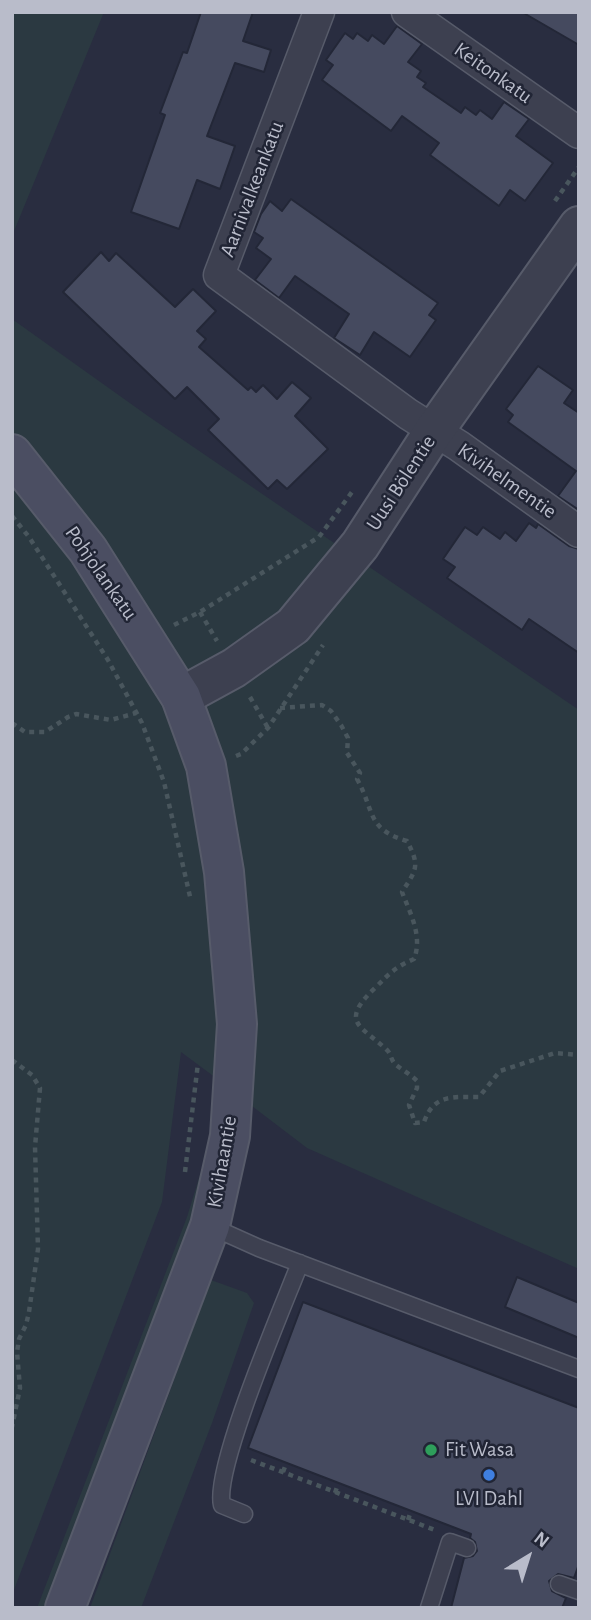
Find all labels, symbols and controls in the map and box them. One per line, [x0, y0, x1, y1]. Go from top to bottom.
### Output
street label: Keitonkatu [449, 37, 537, 109]
street label: Aarnivalkeankatu [215, 118, 289, 260]
street label: Uusi Bölentie [361, 431, 441, 535]
street label: Kivihelmentie [453, 438, 561, 524]
street label: Pohjolankatu [59, 521, 143, 625]
street label: Kivihaantie [202, 1114, 242, 1210]
place label: Fit Wasa [445, 1437, 514, 1463]
marker: Fit Wasa [423, 1442, 439, 1458]
marker: LVI Dahl [481, 1467, 497, 1483]
place label: LVI Dahl [455, 1486, 523, 1512]
north arrow [493, 1522, 563, 1592]
text: N [530, 1529, 552, 1552]

